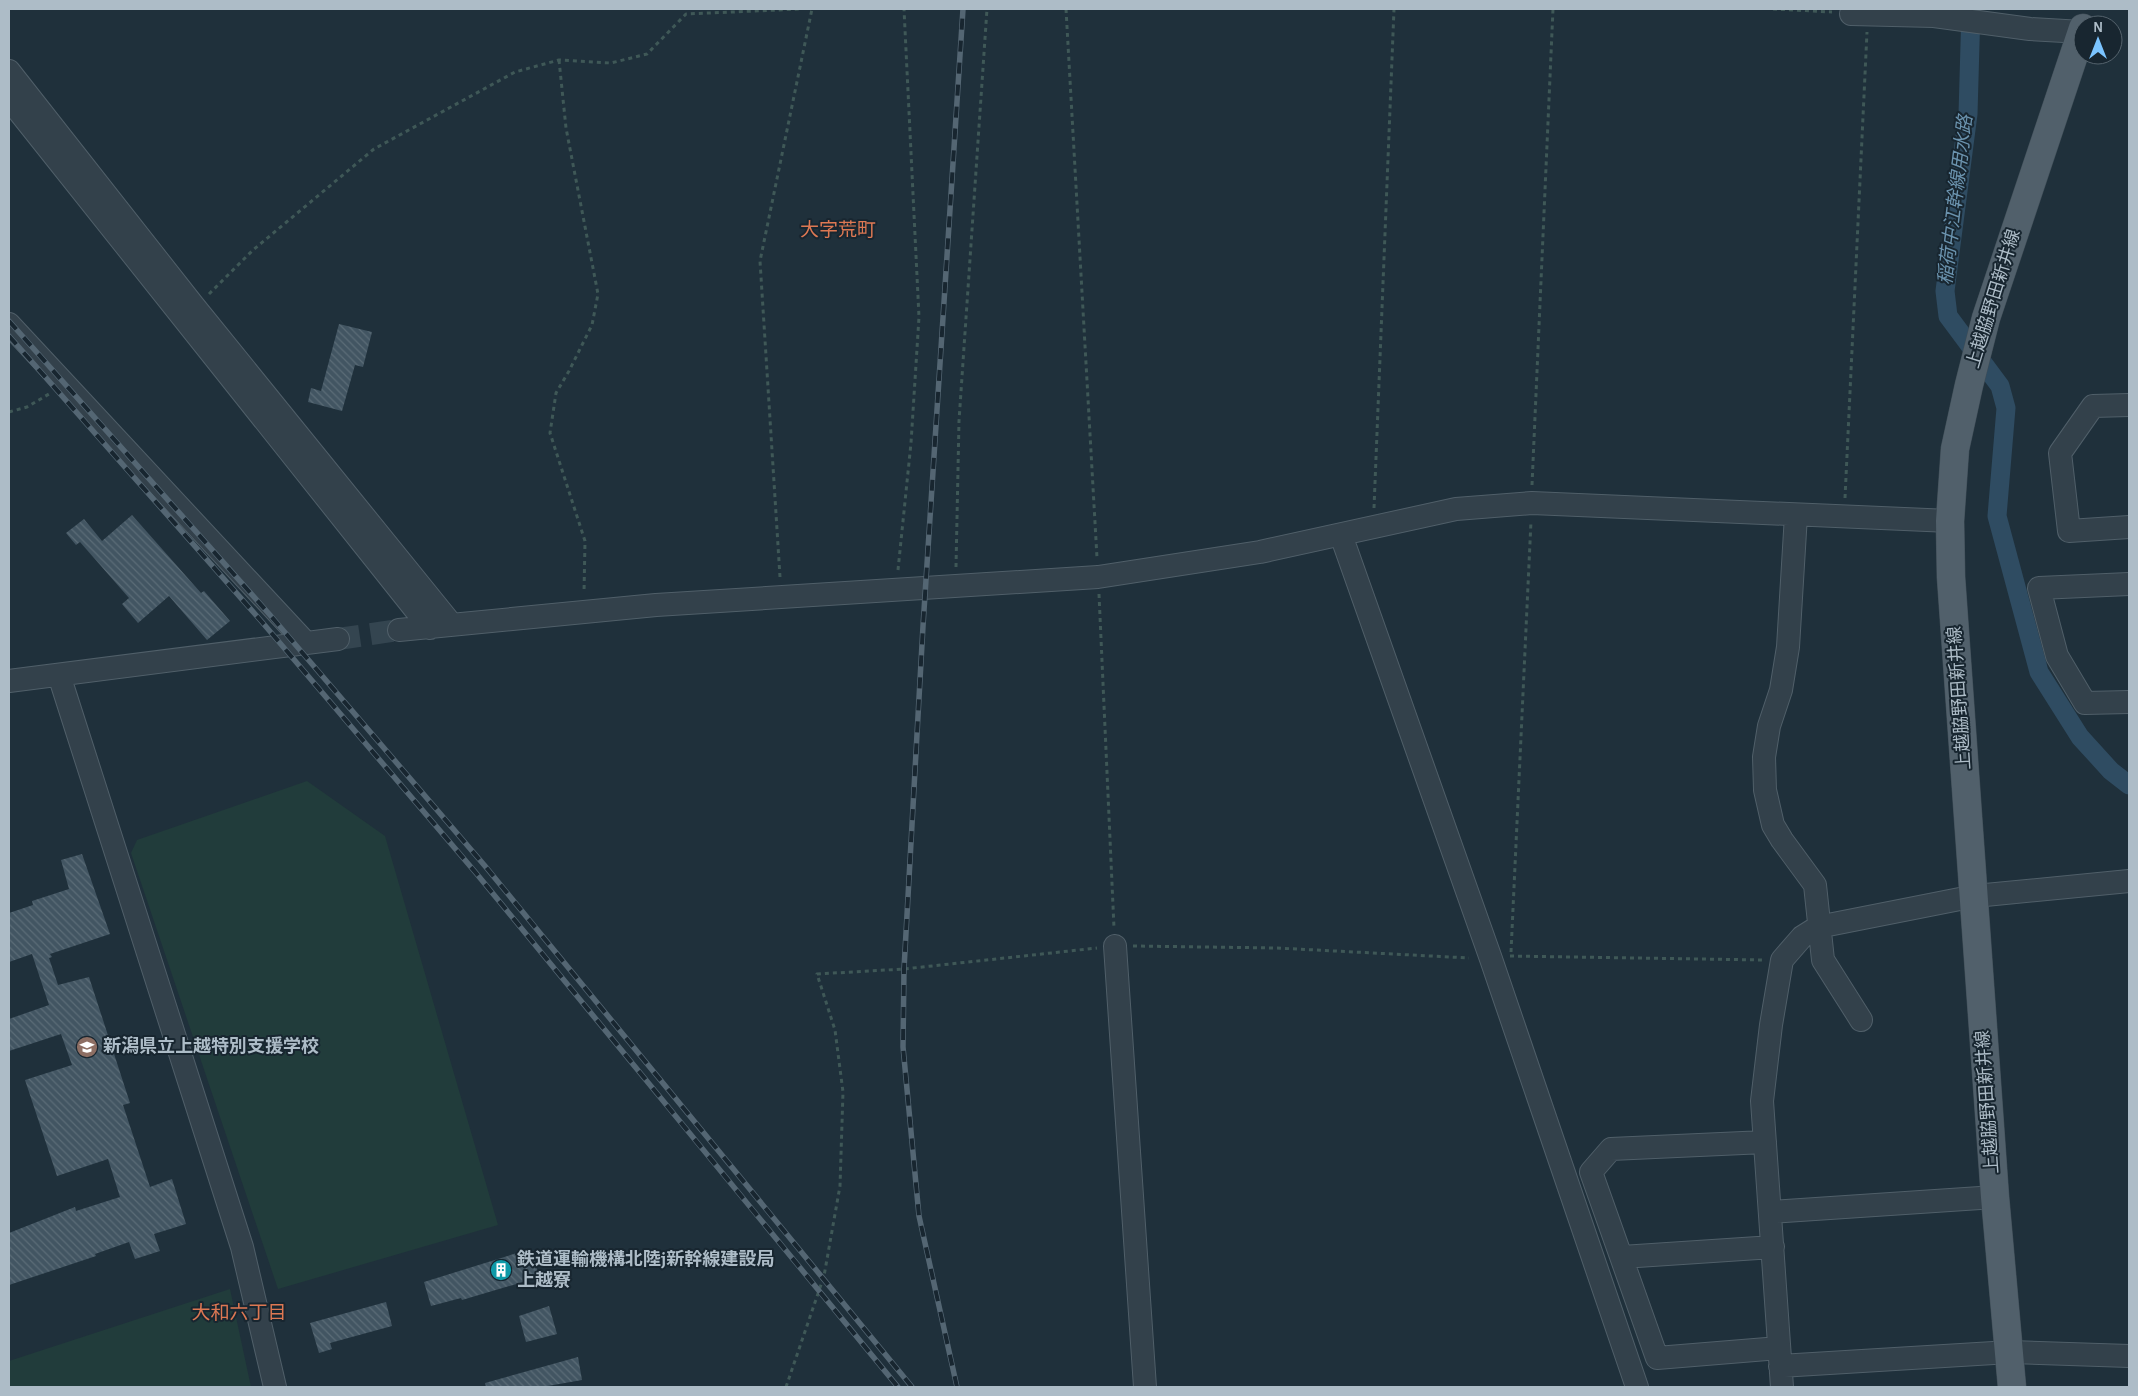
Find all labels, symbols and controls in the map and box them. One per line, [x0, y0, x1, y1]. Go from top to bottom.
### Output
north arrow [2073, 15, 2123, 65]
text: N [2093, 21, 2103, 35]
water label: 稲荷中江幹線用水路 [1935, 112, 1976, 286]
district label: 大字荒町 [800, 219, 876, 240]
street label: 上越脇野田新井線 [1962, 227, 2024, 370]
street label: 上越脇野田新井線 [1944, 626, 1974, 771]
street label: 上越脇野田新井線 [1972, 1030, 2002, 1175]
school or university icon: 新潟県立上越特別支援学校 [75, 1035, 99, 1059]
place label: 新潟県立上越特別支援学校 [103, 1036, 319, 1056]
place label: 鉄道運輸機構北陸j新幹線建設局 上越寮 [516, 1249, 774, 1290]
building icon: 鉄道運輸機構北陸j新幹線建設局 上越寮 [489, 1258, 513, 1282]
district label: 大和六丁目 [191, 1302, 287, 1323]

